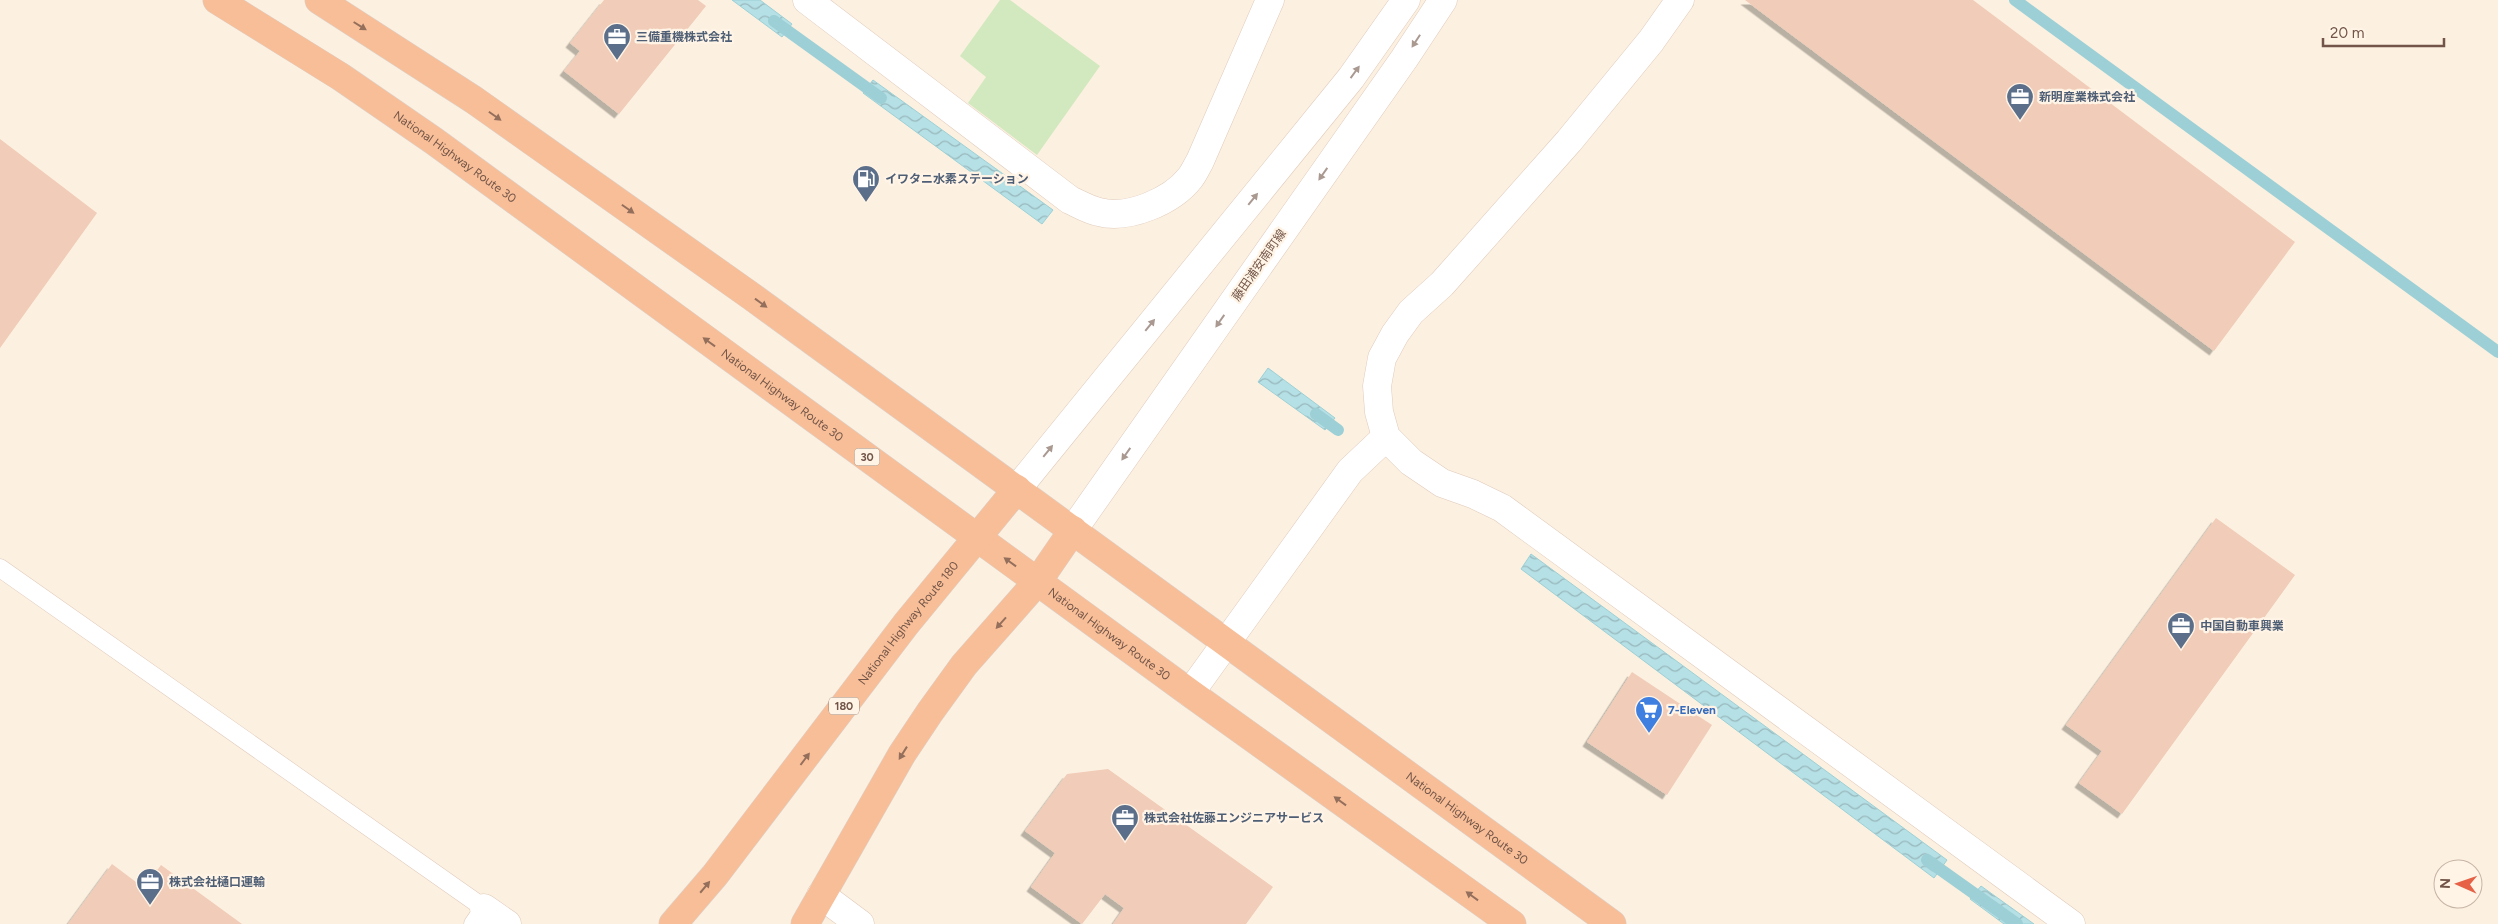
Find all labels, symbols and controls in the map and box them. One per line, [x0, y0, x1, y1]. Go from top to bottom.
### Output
scale bar [2323, 15, 2444, 47]
one-way arrow [353, 21, 367, 30]
office icon: 三備重機株式会社 [602, 22, 632, 61]
text: 20 m [2330, 24, 2364, 42]
place label: 三備重機株式会社 [636, 30, 732, 44]
one-way arrow [1412, 34, 1421, 47]
one-way arrow [1349, 66, 1360, 79]
office icon: 新明産業株式会社 [2005, 82, 2035, 121]
place label: 新明産業株式会社 [2039, 90, 2135, 104]
street label: National Highway Route 30 [391, 108, 519, 206]
one-way arrow [488, 111, 502, 121]
fuel station icon: イワタニ水素ステーション [851, 164, 881, 203]
one-way arrow [1318, 167, 1328, 181]
place label: イワタニ水素ステーション [885, 172, 1029, 186]
one-way arrow [1247, 193, 1258, 206]
one-way arrow [621, 204, 635, 214]
street label: 藤田浦安南町線 [1229, 227, 1289, 303]
one-way arrow [754, 298, 768, 308]
one-way arrow [1215, 314, 1225, 328]
one-way arrow [1145, 319, 1156, 332]
one-way arrow [702, 337, 716, 347]
street label: National Highway Route 30 [718, 346, 846, 445]
one-way arrow [1042, 445, 1053, 458]
one-way arrow [1121, 447, 1131, 461]
road number: 30 [854, 448, 880, 466]
one-way arrow [1004, 556, 1017, 567]
street label: National Highway Route 180 [855, 558, 962, 688]
street label: National Highway Route 30 [1046, 585, 1173, 683]
office icon: 中国自動車興業 [2166, 611, 2196, 650]
one-way arrow [995, 617, 1006, 630]
place label: 中国自動車興業 [2200, 619, 2284, 633]
supermarket icon: 7-Eleven [1634, 695, 1664, 734]
road number: 180 [829, 698, 859, 714]
place label: 7-Eleven [1668, 703, 1716, 717]
one-way arrow [899, 747, 908, 760]
one-way arrow [799, 752, 810, 765]
street label: National Highway Route 30 [1403, 769, 1531, 868]
one-way arrow [1334, 796, 1347, 806]
office icon: 株式会社佐藤エンジニアサービス [1110, 803, 1140, 842]
place label: 株式会社佐藤エンジニアサービス [1144, 811, 1324, 825]
north arrow [2433, 859, 2483, 909]
office icon: 株式会社樋口運輸 [135, 867, 165, 906]
place label: 株式会社樋口運輸 [169, 875, 265, 889]
text: N [2437, 878, 2454, 889]
one-way arrow [699, 881, 711, 893]
one-way arrow [1466, 890, 1479, 901]

